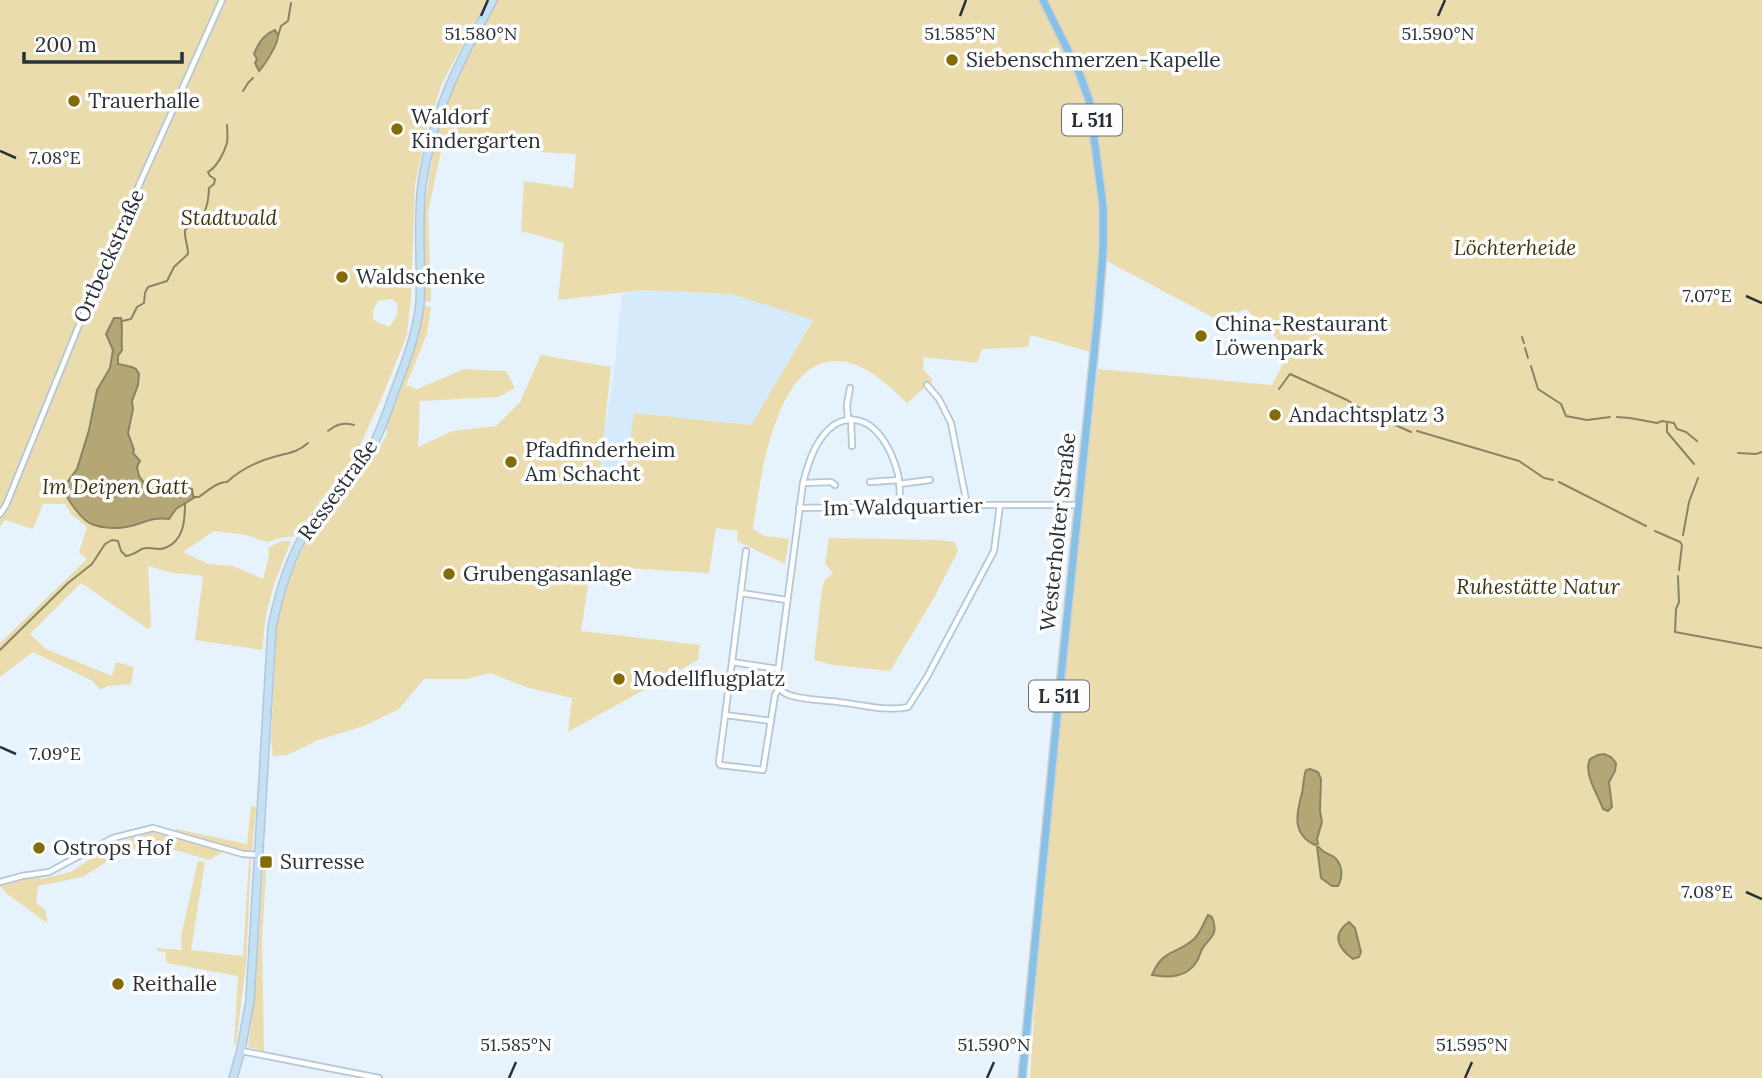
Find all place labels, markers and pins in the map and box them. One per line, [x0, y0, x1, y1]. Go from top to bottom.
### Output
place label: Siebenschmerzen-Kapelle [966, 46, 1221, 73]
marker: Siebenschmerzen-Kapelle [944, 52, 960, 68]
place label: Trauerhalle [88, 87, 200, 114]
marker: Trauerhalle [66, 93, 82, 109]
place label: Waldorf Kindergarten [411, 103, 541, 154]
marker: Waldorf Kindergarten [389, 121, 405, 137]
place label: Waldschenke [356, 263, 485, 290]
marker: Waldschenke [334, 269, 350, 285]
place label: China-Restaurant Löwenpark [1215, 310, 1389, 361]
marker: China-Restaurant Löwenpark [1193, 328, 1209, 344]
place label: Andachtsplatz 3 [1288, 401, 1445, 428]
marker: Andachtsplatz 3 [1267, 407, 1283, 423]
place label: Pfadfinderheim Am Schacht [524, 436, 676, 487]
marker: Pfadfinderheim Am Schacht [503, 454, 519, 470]
place label: Grubengasanlage [463, 560, 632, 587]
marker: Grubengasanlage [441, 566, 457, 582]
place label: Modellflugplatz [633, 665, 785, 692]
marker: Modellflugplatz [611, 671, 627, 687]
place label: Ostrops Hof [53, 834, 174, 861]
marker: Ostrops Hof [31, 840, 47, 856]
place label: Surresse [280, 848, 365, 875]
marker: Surresse [258, 854, 274, 870]
place label: Reithalle [132, 970, 217, 997]
marker: Reithalle [110, 976, 126, 992]

